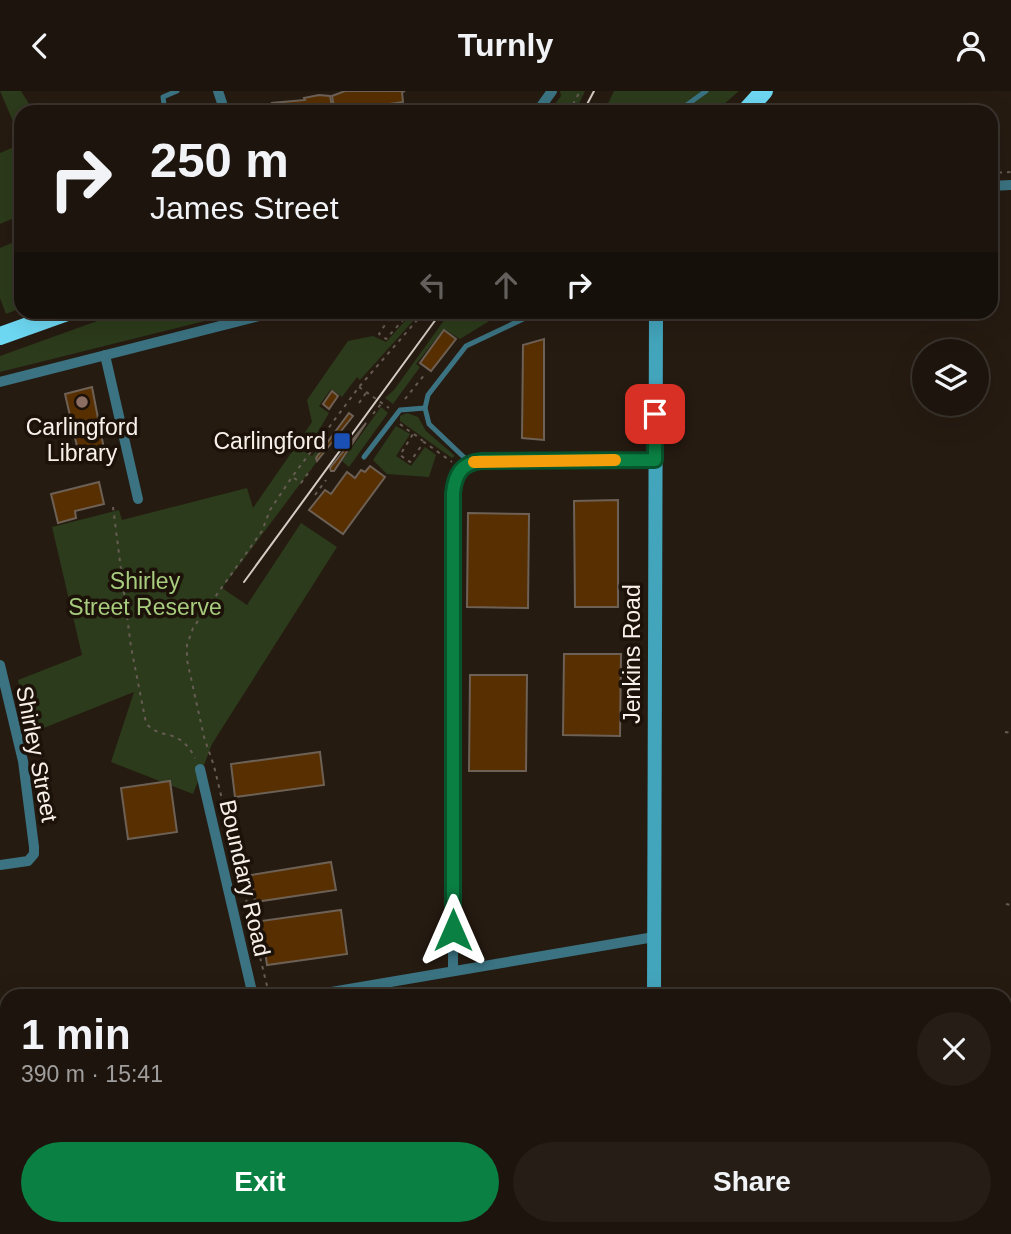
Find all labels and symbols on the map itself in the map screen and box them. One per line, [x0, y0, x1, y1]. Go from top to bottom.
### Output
pin [625, 384, 685, 444]
marker: Carlingford Library [74, 394, 90, 410]
place label: Carlingford Library [26, 414, 138, 466]
place label: Carlingford [214, 428, 326, 454]
marker: Carlingford [332, 431, 352, 451]
park label: Shirley Street Reserve [68, 568, 222, 620]
street label: Jenkins Road [619, 584, 645, 724]
street label: Shirley Street [11, 684, 63, 825]
street label: Boundary Road [214, 797, 276, 959]
position arrow [416, 893, 490, 967]

